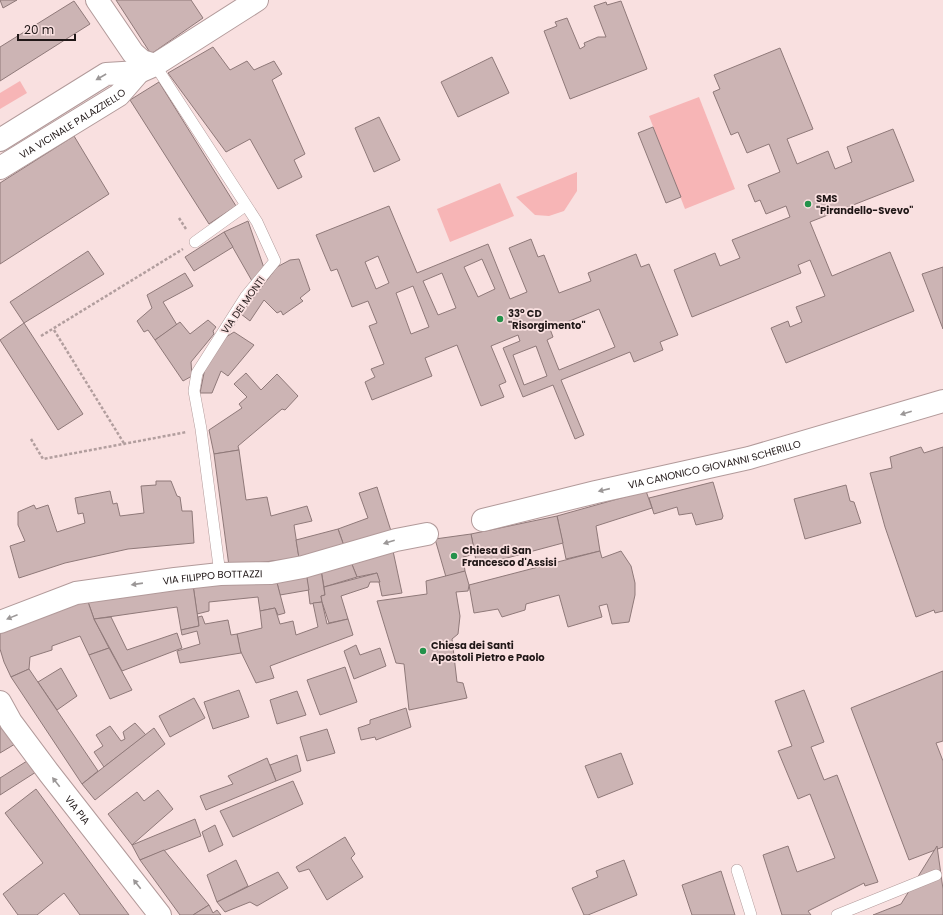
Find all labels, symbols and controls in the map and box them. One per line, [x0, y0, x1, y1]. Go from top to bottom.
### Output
scale bar [18, 16, 75, 42]
text: 20 m [24, 21, 54, 38]
one-way arrow [95, 74, 107, 81]
street label: VIA VICINALE PALAZZIELLO [16, 85, 129, 162]
place label: SMS "Pirandello-Svevo" [816, 191, 913, 218]
marker: SMS "Pirandello-Svevo" [803, 199, 813, 209]
street label: VIA DEI MONTI [218, 273, 268, 337]
place label: 33° CD "Risorgimento" [508, 306, 586, 333]
marker: 33° CD "Risorgimento" [495, 314, 505, 324]
one-way arrow [900, 410, 912, 416]
street label: VIA CANONICO GIOVANNI SCHERILLO [626, 436, 803, 492]
one-way arrow [598, 488, 610, 494]
one-way arrow [382, 539, 394, 545]
place label: Chiesa di San Francesco d'Assisi [462, 543, 557, 570]
marker: Chiesa di San Francesco d'Assisi [449, 551, 459, 561]
street label: VIA FILIPPO BOTTAZZI [162, 566, 263, 588]
one-way arrow [131, 581, 144, 587]
one-way arrow [6, 614, 18, 620]
place label: Chiesa dei Santi Apostoli Pietro e Paolo [431, 638, 545, 665]
marker: Chiesa dei Santi Apostoli Pietro e Paolo [418, 646, 428, 656]
one-way arrow [52, 776, 61, 787]
street label: VIA PIA [61, 792, 94, 828]
one-way arrow [132, 878, 141, 889]

